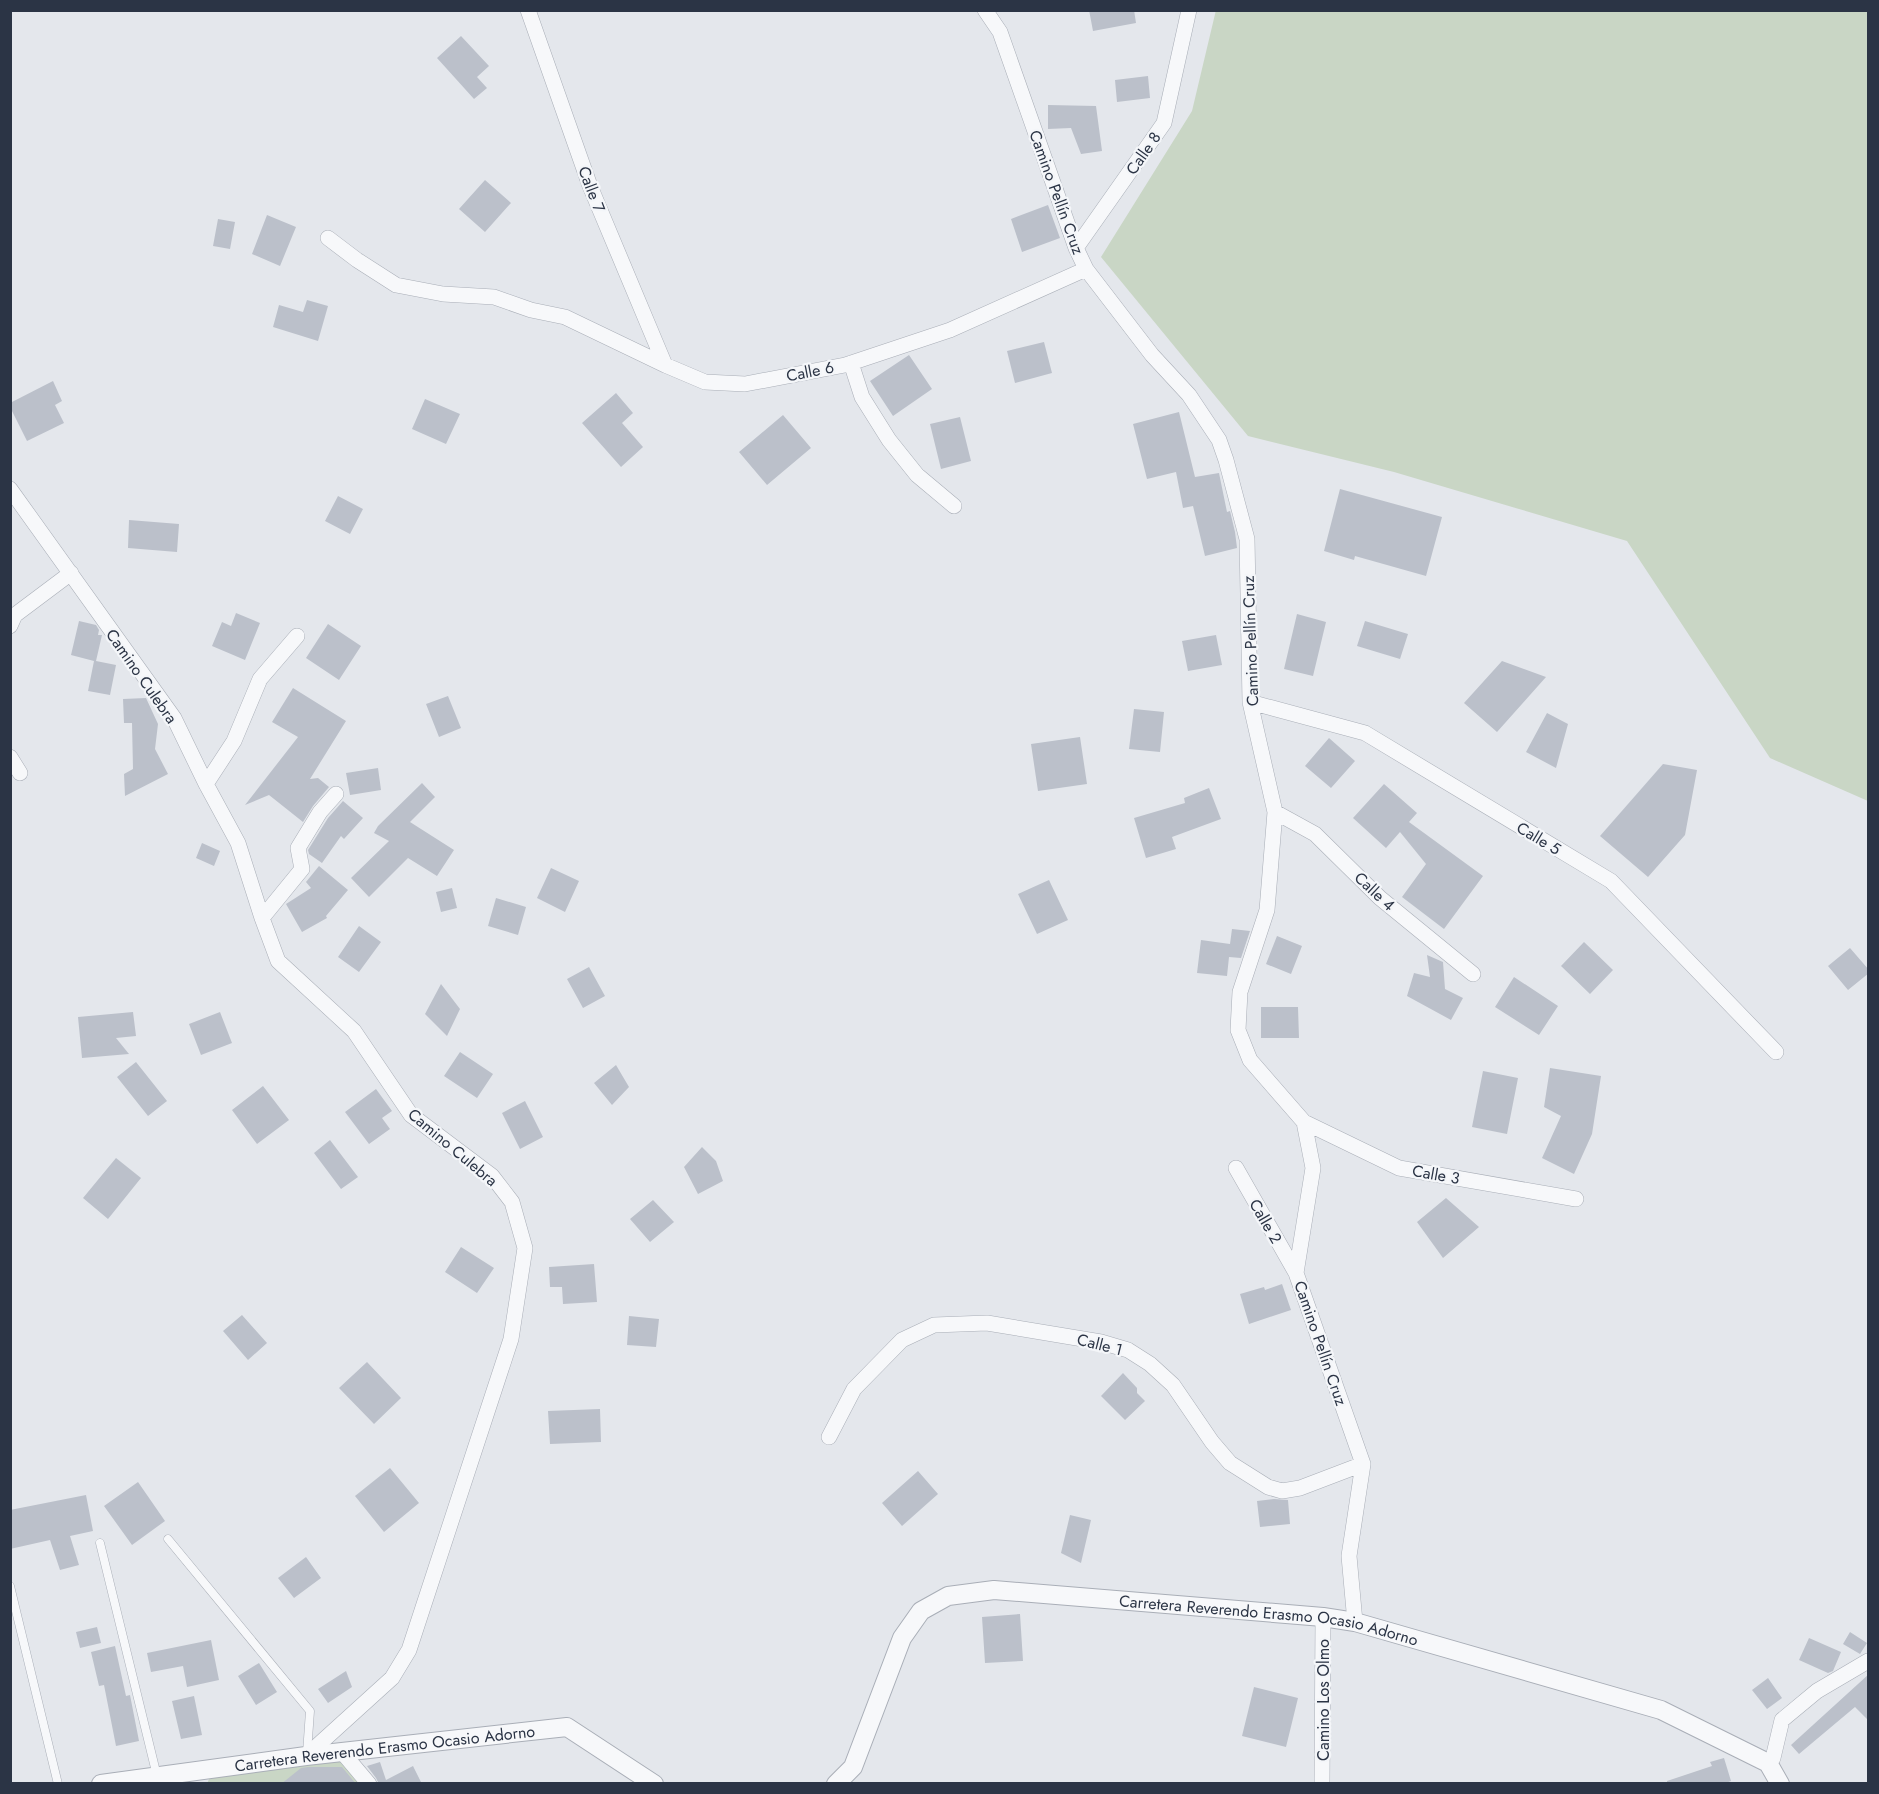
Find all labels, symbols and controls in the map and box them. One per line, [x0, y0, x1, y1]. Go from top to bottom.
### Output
street label: Camino Pellín Cruz [1023, 127, 1090, 258]
street label: Calle 8 [1120, 127, 1167, 179]
street label: Calle 7 [572, 163, 611, 216]
street label: Calle 6 [784, 356, 836, 387]
street label: Camino Pellín Cruz [1237, 575, 1264, 707]
street label: Camino Culebra [100, 624, 183, 728]
street label: Calle 5 [1512, 816, 1565, 861]
street label: Calle 4 [1349, 866, 1400, 916]
street label: Camino Culebra [403, 1103, 503, 1192]
street label: Calle 3 [1410, 1159, 1462, 1190]
street label: Calle 2 [1244, 1195, 1288, 1248]
street label: Camino Pellín Cruz [1288, 1278, 1353, 1409]
street label: Calle 1 [1075, 1328, 1125, 1361]
street label: Carretera Reverendo Erasmo Ocasio Adorno [1118, 1589, 1421, 1652]
street label: Camino Los Olmo [1312, 1639, 1335, 1761]
street label: Carretera Reverendo Erasmo Ocasio Adorno [233, 1720, 536, 1778]

